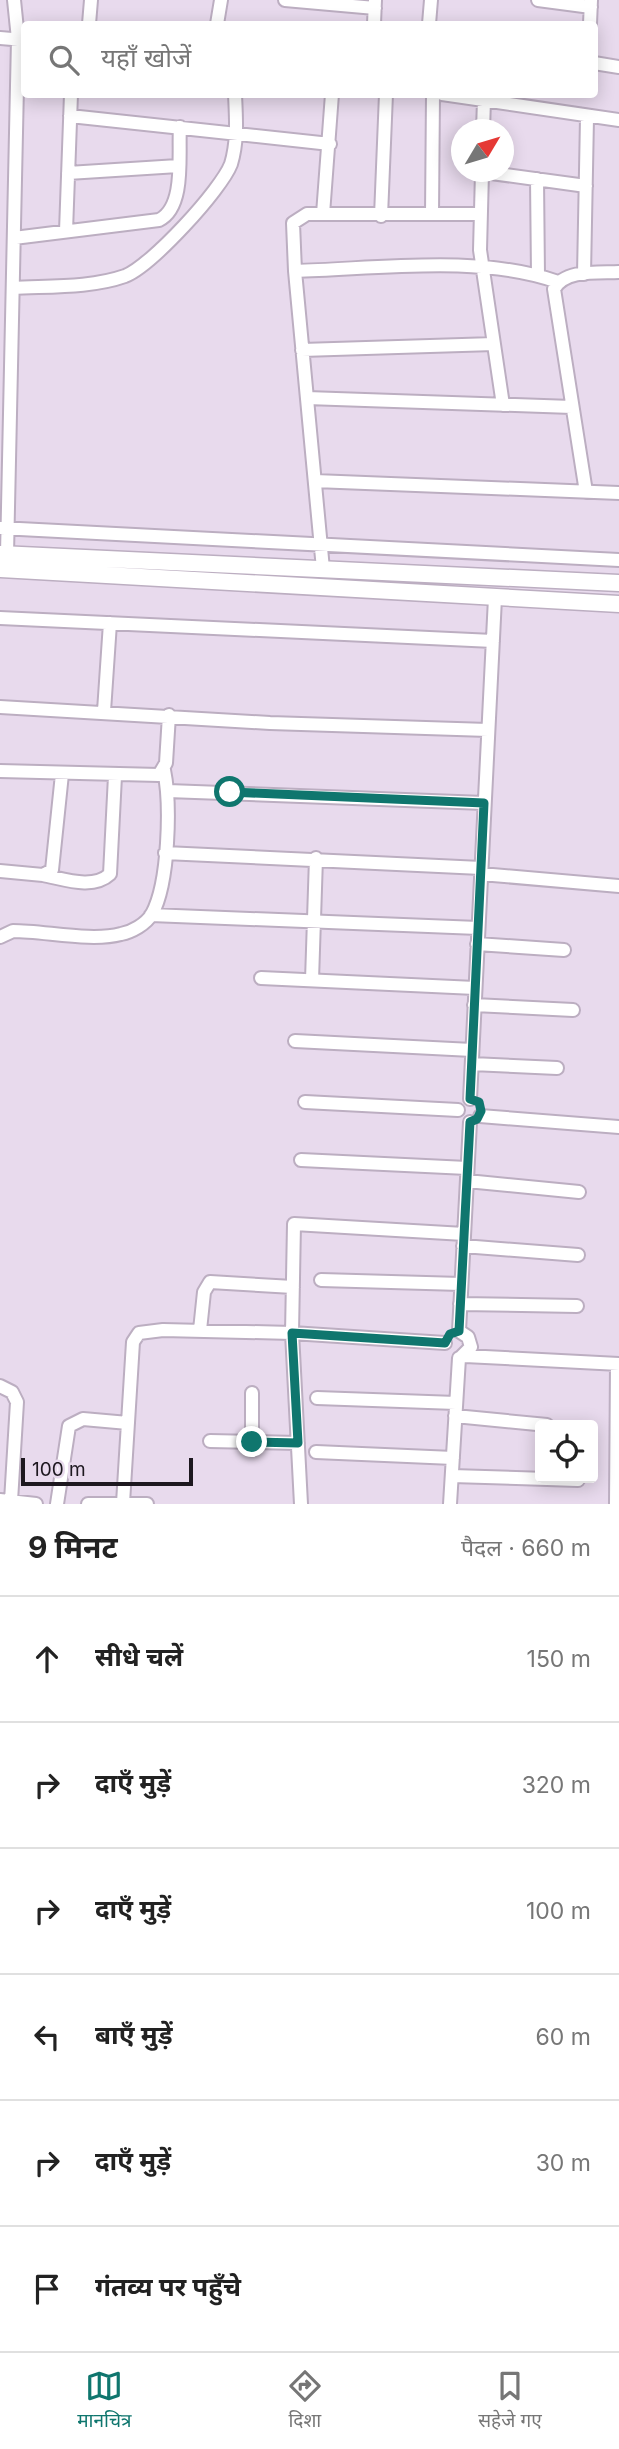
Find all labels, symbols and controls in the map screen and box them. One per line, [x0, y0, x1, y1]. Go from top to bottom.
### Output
search box [21, 21, 598, 98]
icon: search [45, 41, 83, 79]
text: यहाँ खोजें [101, 42, 191, 73]
north arrow [451, 119, 514, 182]
route start [214, 776, 245, 807]
map controls [535, 1420, 598, 1483]
button: locate [535, 1420, 598, 1483]
route end [236, 1426, 267, 1457]
scale bar [21, 1455, 192, 1487]
text: 100 m [32, 1458, 86, 1481]
text: 9 मिनट [28, 1529, 118, 1565]
text: पैदल · 660 m [461, 1534, 591, 1562]
icon: ahead [28, 1640, 66, 1678]
text: सीधे चलें [95, 1641, 183, 1672]
text: 150 m [527, 1645, 591, 1673]
icon: right [28, 1766, 66, 1804]
text: दाएँ मुड़ें [95, 1767, 171, 1798]
text: 320 m [522, 1771, 591, 1799]
icon: right [28, 1892, 66, 1930]
text: दाएँ मुड़ें [95, 1893, 171, 1924]
text: 100 m [526, 1897, 591, 1925]
icon: left [28, 2018, 66, 2056]
text: बाएँ मुड़ें [95, 2019, 172, 2050]
text: 60 m [536, 2023, 591, 2051]
icon: right [28, 2144, 66, 2182]
text: दाएँ मुड़ें [95, 2145, 171, 2176]
text: 30 m [536, 2149, 591, 2177]
icon: arrive [28, 2270, 66, 2308]
text: गंतव्य पर पहुँचे [95, 2271, 241, 2302]
tab: मानचित्र [77, 2367, 131, 2435]
tab: दिशा [286, 2367, 324, 2435]
tab: सहेजे गए [478, 2367, 542, 2435]

